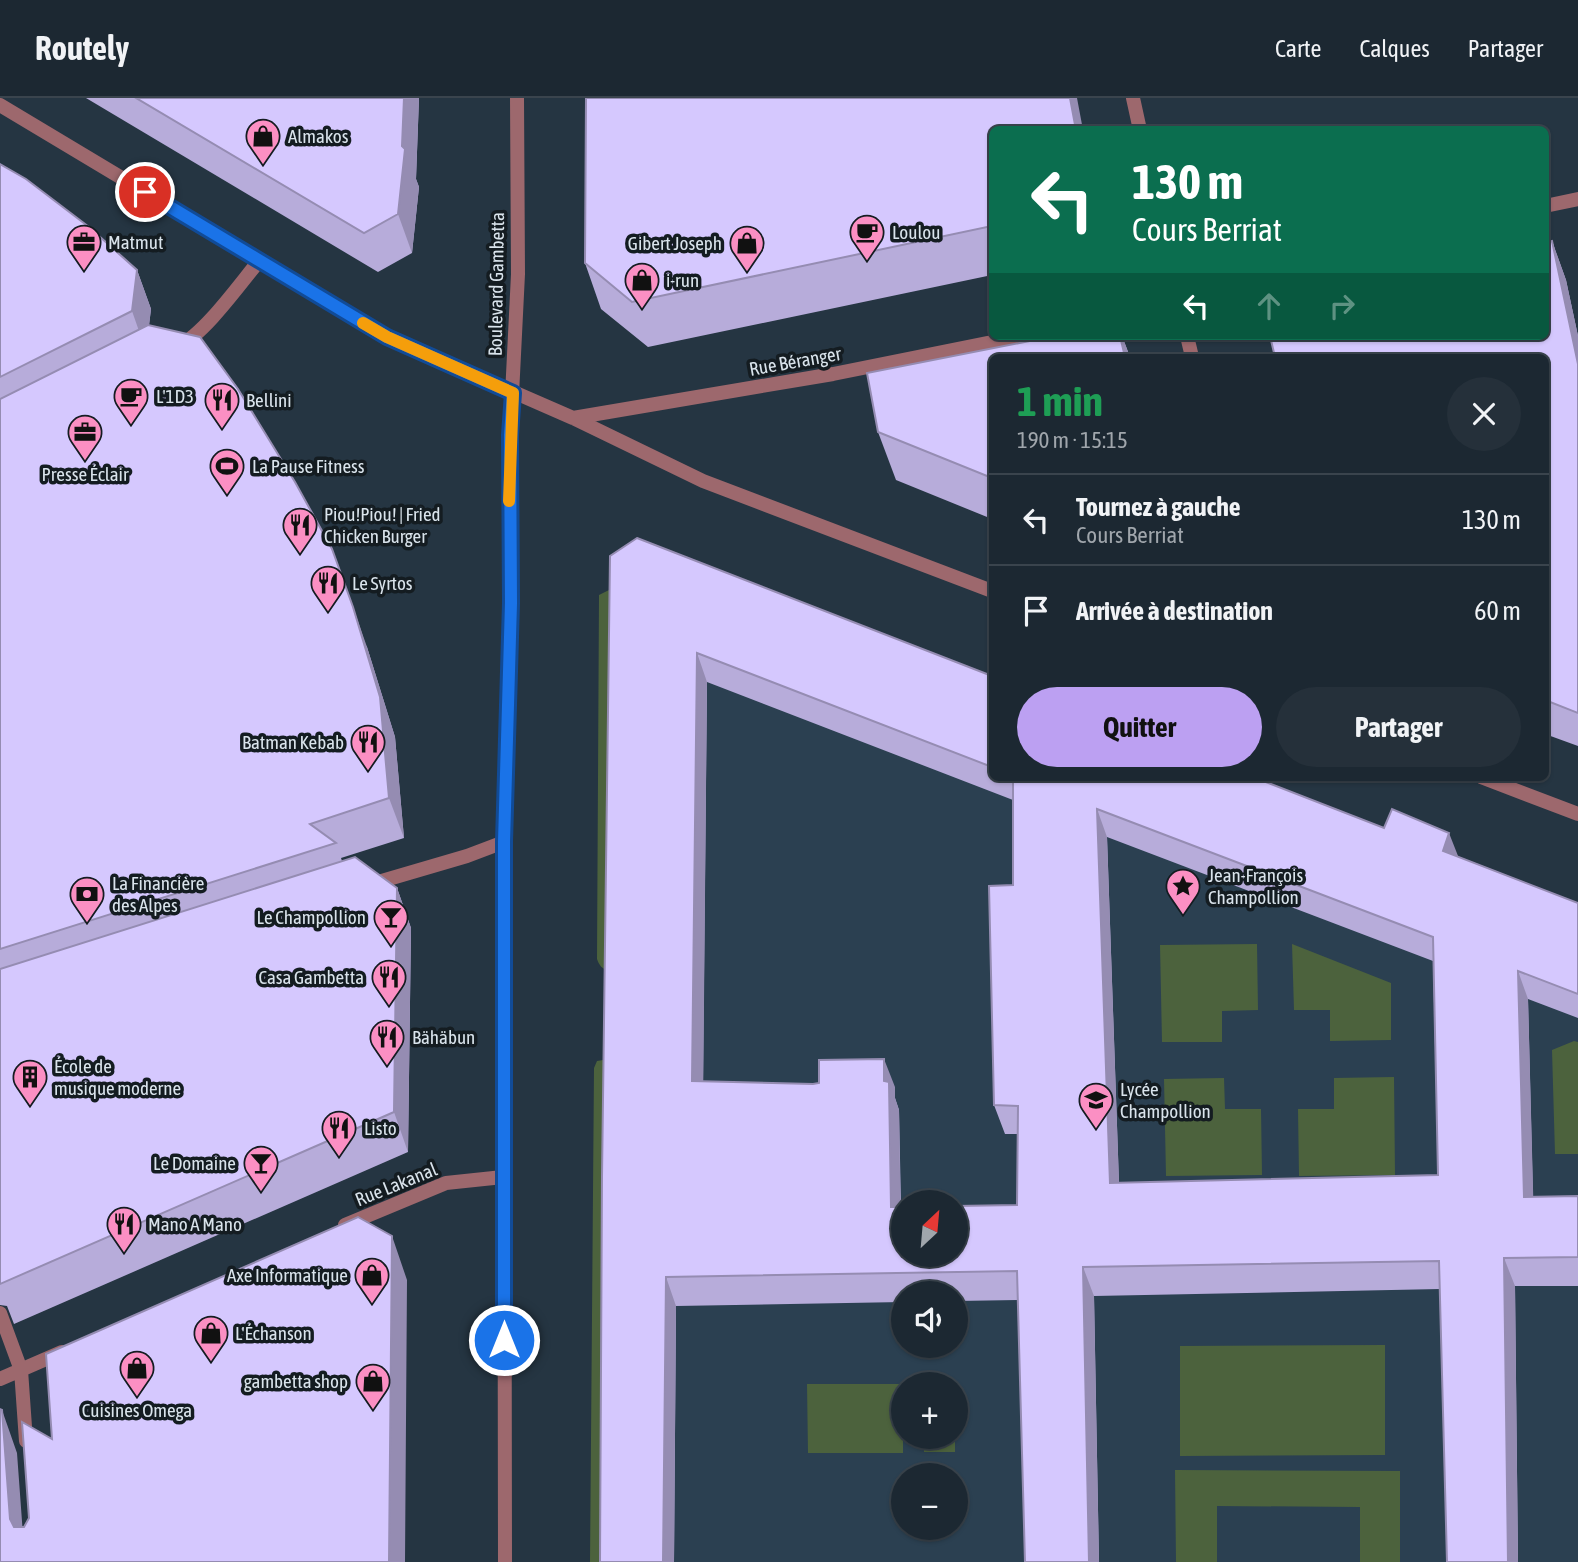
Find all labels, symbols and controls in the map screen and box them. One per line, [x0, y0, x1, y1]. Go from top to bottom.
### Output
text: Routely [35, 29, 129, 67]
text: Carte [1275, 35, 1321, 62]
text: Calques [1359, 35, 1430, 62]
text: Partager [1468, 35, 1543, 62]
shop icon: Almakos [244, 117, 282, 166]
place label: Almakos [288, 125, 349, 147]
text: 130 m [1132, 153, 1243, 209]
icon: left [1017, 154, 1108, 245]
pin [115, 162, 175, 222]
icon: arrive [126, 173, 164, 211]
text: Cours Berriat [1132, 211, 1282, 248]
street label: Boulevard Gambetta [484, 212, 508, 356]
cafe icon: Loulou [848, 213, 886, 262]
place label: Loulou [892, 221, 940, 243]
office icon: Matmut [65, 223, 103, 272]
shop icon: Gibert Joseph [728, 224, 766, 273]
place label: Matmut [108, 231, 163, 253]
place label: Gibert Joseph [628, 232, 722, 254]
shop icon: i-run [623, 261, 661, 310]
place label: i-run [666, 269, 699, 291]
icon: left [1177, 287, 1215, 325]
icon: ahead [1250, 287, 1288, 325]
icon: right [1323, 287, 1361, 325]
street label: Rue Béranger [747, 342, 843, 380]
cafe icon: L'1D3 [112, 377, 150, 426]
text: 1 min [1017, 377, 1103, 425]
button: close [1447, 377, 1521, 451]
restaurant icon: Bellini [203, 381, 241, 430]
place label: L'1D3 [156, 385, 194, 407]
place label: Bellini [246, 389, 292, 411]
office icon: Presse Éclair [66, 413, 104, 462]
text: 190 m · 15:15 [1017, 427, 1128, 453]
sports icon: La Pause Fitness [208, 447, 246, 496]
place label: La Pause Fitness [252, 455, 365, 477]
place label: Presse Éclair [41, 463, 129, 485]
text: Tournez à gauche [1076, 492, 1241, 522]
icon: left [1017, 501, 1055, 539]
place label: Piou!Piou! | Fried Chicken Burger [324, 503, 440, 547]
text: 130 m [1462, 505, 1521, 535]
restaurant icon: Piou!Piou! | Fried Chicken Burger [281, 506, 319, 555]
text: Cours Berriat [1076, 522, 1184, 548]
restaurant icon: Le Syrtos [309, 564, 347, 613]
place label: Le Syrtos [352, 572, 413, 594]
icon: arrive [1017, 592, 1055, 630]
text: Arrivée à destination [1076, 596, 1273, 626]
text: 60 m [1474, 596, 1521, 626]
button: Quitter [1017, 687, 1262, 767]
button: Partager [1276, 687, 1521, 767]
restaurant icon: Batman Kebab [349, 723, 387, 772]
place label: Batman Kebab [242, 731, 344, 753]
place label: Jean-François Champollion [1208, 864, 1303, 908]
place icon: Jean-François Champollion [1164, 867, 1202, 916]
place label: La Financière des Alpes [112, 872, 204, 916]
bank icon: La Financière des Alpes [68, 875, 106, 924]
bar icon: Le Champollion [372, 898, 410, 947]
place label: Le Champollion [257, 906, 366, 928]
restaurant icon: Casa Gambetta [370, 958, 408, 1007]
place label: Casa Gambetta [258, 966, 364, 988]
restaurant icon: Bähäbun [368, 1018, 406, 1067]
place label: Bähäbun [412, 1026, 475, 1048]
place label: École de musique moderne [54, 1055, 181, 1099]
building icon: École de musique moderne [11, 1058, 49, 1107]
place label: Lycée Champollion [1120, 1078, 1211, 1122]
school or university icon: Lycée Champollion [1077, 1081, 1115, 1130]
restaurant icon: Listo [320, 1109, 358, 1158]
place label: Listo [364, 1117, 397, 1139]
bar icon: Le Domaine [242, 1144, 280, 1193]
place label: Le Domaine [153, 1152, 236, 1174]
street label: Rue Lakanal [352, 1158, 440, 1210]
north arrow [891, 1190, 968, 1267]
map controls [891, 1190, 968, 1540]
restaurant icon: Mano A Mano [105, 1205, 143, 1254]
place label: Mano A Mano [148, 1213, 242, 1235]
shop icon: Axe Informatique [353, 1256, 391, 1305]
place label: Axe Informatique [227, 1264, 348, 1286]
button: sound [891, 1281, 968, 1358]
position arrow [467, 1303, 541, 1377]
shop icon: L'Échanson [192, 1314, 230, 1363]
place label: L'Échanson [235, 1322, 312, 1344]
shop icon: Cuisines Omega [118, 1349, 156, 1398]
shop icon: gambetta shop [354, 1362, 392, 1411]
place label: gambetta shop [244, 1370, 348, 1392]
button: + [891, 1372, 968, 1449]
place label: Cuisines Omega [82, 1399, 192, 1421]
button: − [891, 1463, 968, 1540]

